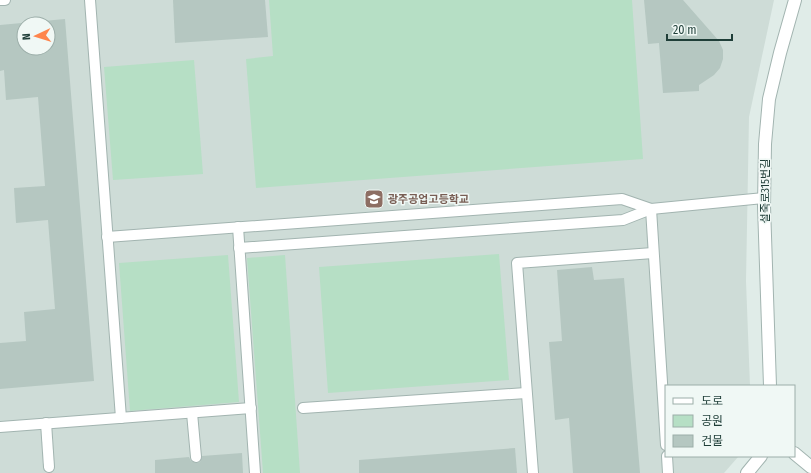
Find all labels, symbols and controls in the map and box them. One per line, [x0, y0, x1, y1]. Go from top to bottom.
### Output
north arrow [16, 16, 56, 56]
scale bar [667, 16, 732, 42]
text: 20 m [673, 23, 697, 37]
text: N [20, 33, 33, 40]
street label: 설죽로315번길 [759, 159, 772, 223]
school or university icon: 광주공업고등학교 [363, 188, 385, 210]
place label: 광주공업고등학교 [388, 193, 469, 206]
legend [665, 385, 795, 457]
text: 도로 [701, 394, 723, 408]
text: 공원 [701, 414, 723, 428]
text: 건물 [701, 434, 723, 448]

